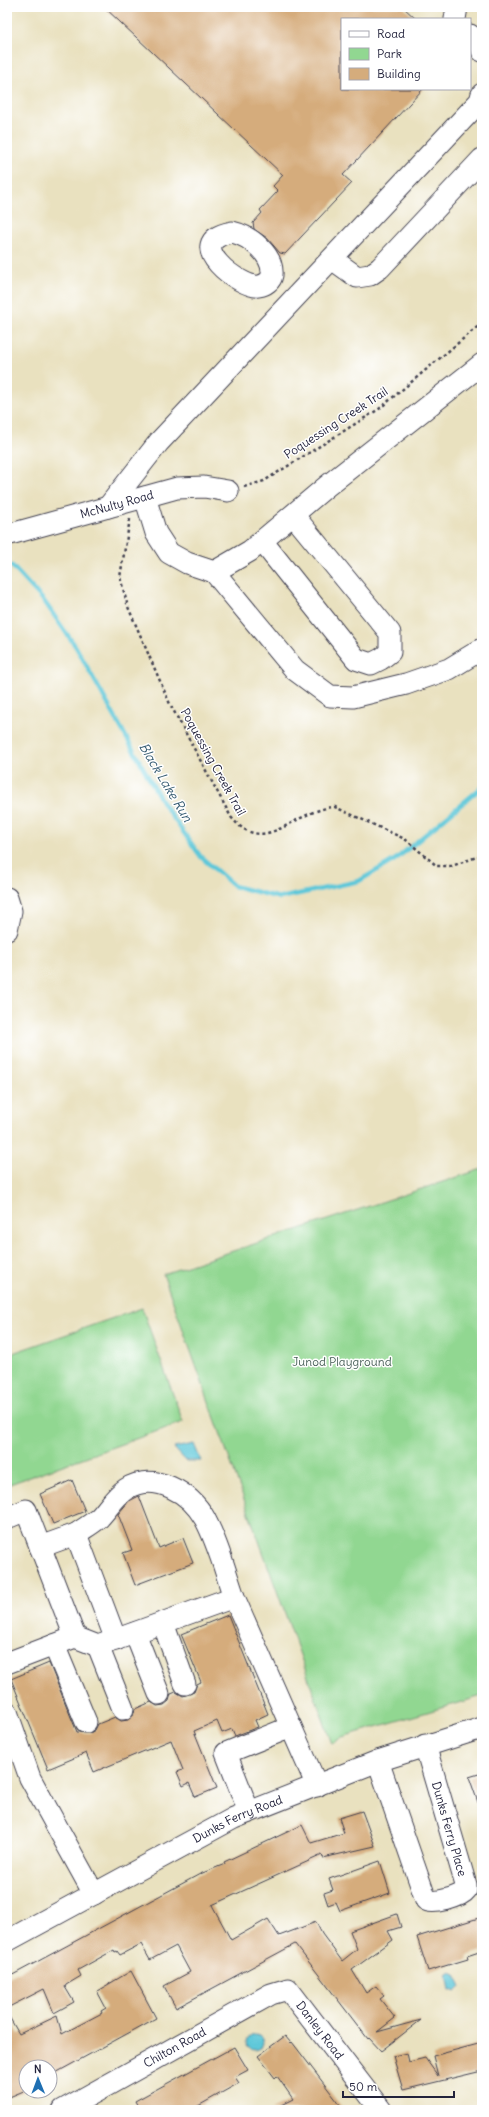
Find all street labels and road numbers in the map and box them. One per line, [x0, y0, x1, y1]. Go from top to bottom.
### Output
street label: Poquessing Creek Trail [281, 383, 390, 462]
street label: McNulty Road [78, 487, 155, 521]
street label: Poquessing Creek Trail [178, 705, 249, 818]
street label: Dunks Ferry Place [429, 1780, 470, 1878]
street label: Dunks Ferry Road [190, 1792, 284, 1846]
street label: Danley Road [293, 1998, 347, 2062]
street label: Chilton Road [141, 2024, 208, 2071]

